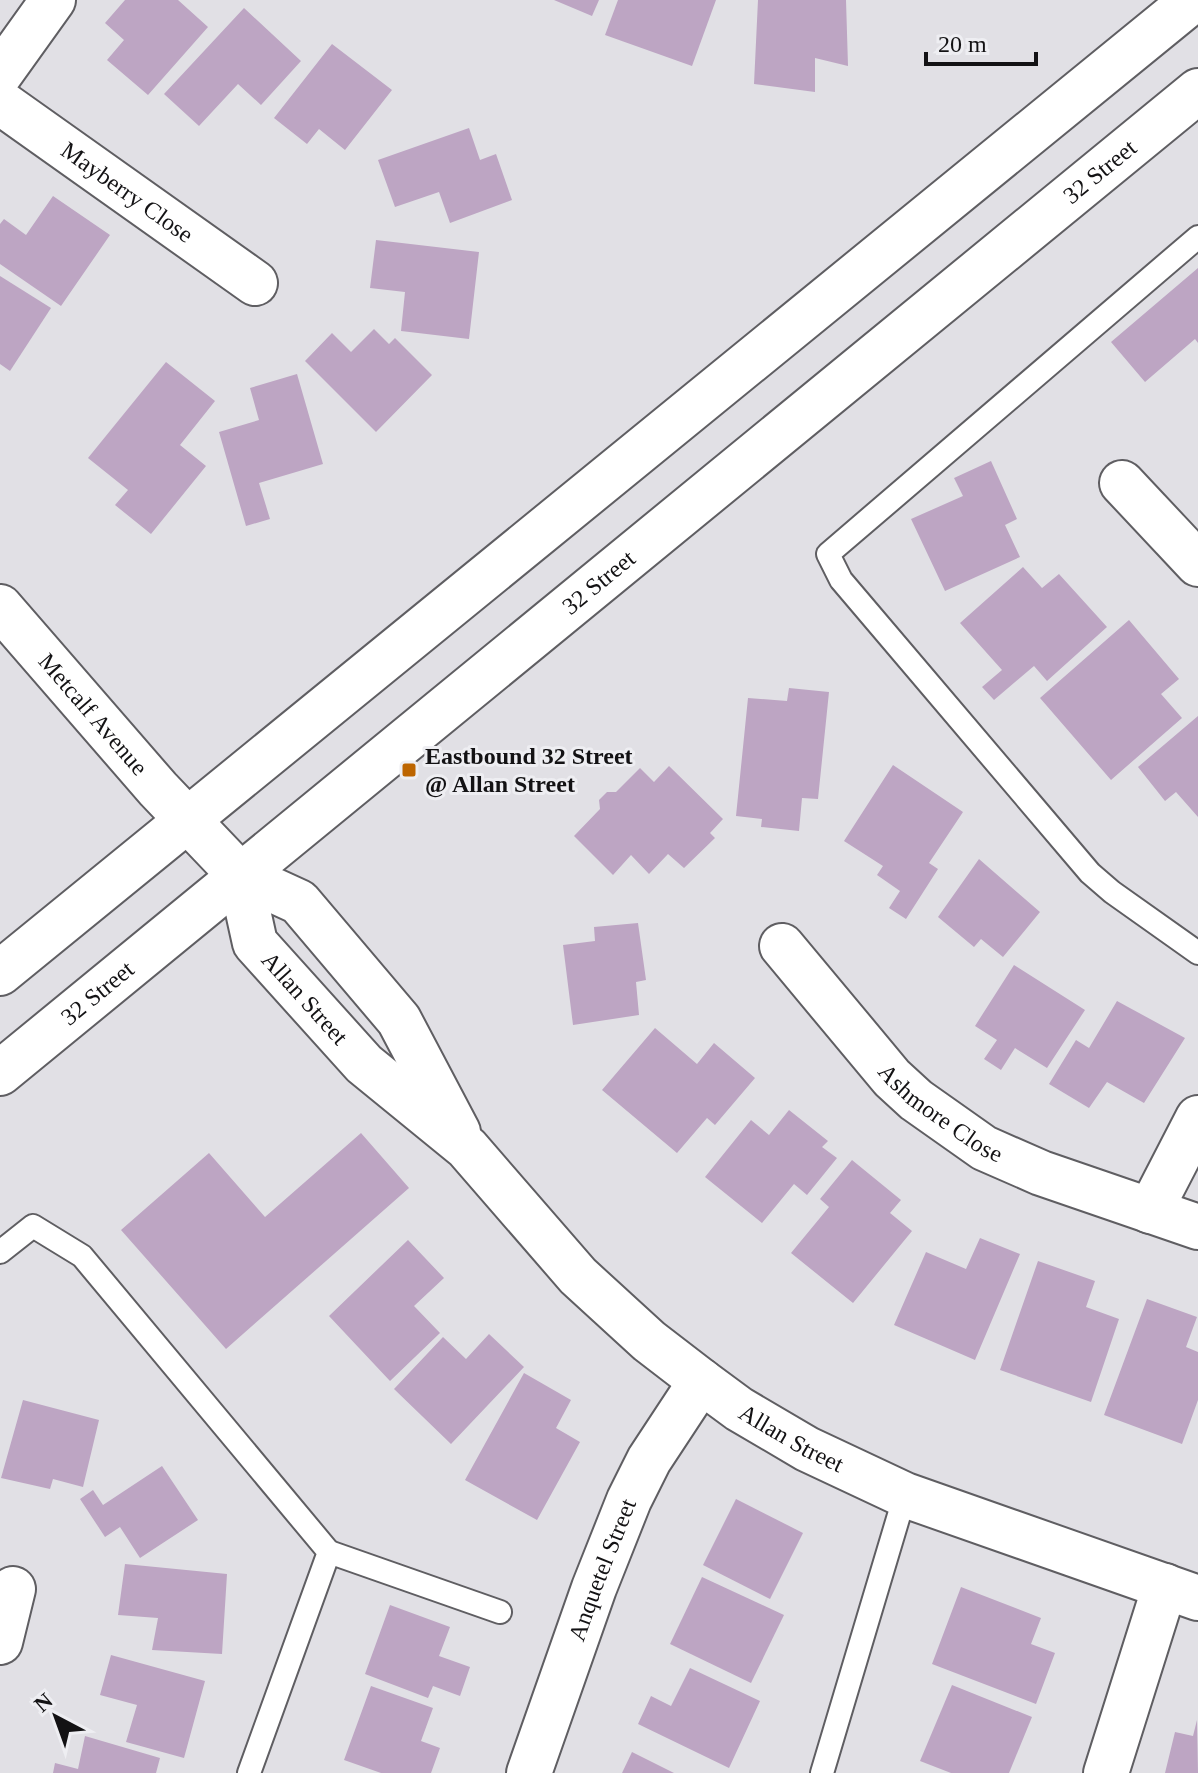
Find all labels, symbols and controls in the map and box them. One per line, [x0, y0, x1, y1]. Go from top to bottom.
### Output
scale bar [926, 16, 1036, 66]
text: 20 m [938, 31, 987, 57]
street label: 32 Street [1058, 134, 1142, 209]
street label: Mayberry Close [56, 137, 198, 248]
street label: 32 Street [557, 545, 640, 620]
street label: Metcalf Avenue [33, 648, 153, 780]
place label: Eastbound 32 Street @ Allan Street [425, 743, 633, 798]
marker: Eastbound 32 Street @ Allan Street [400, 761, 418, 779]
street label: Allan Street [257, 947, 353, 1050]
street label: 32 Street [56, 956, 139, 1030]
street label: Ashmore Close [873, 1059, 1006, 1167]
street label: Allan Street [735, 1399, 848, 1477]
street label: Anquetel Street [563, 1495, 641, 1644]
north arrow [16, 1677, 96, 1757]
text: N [29, 1688, 57, 1717]

